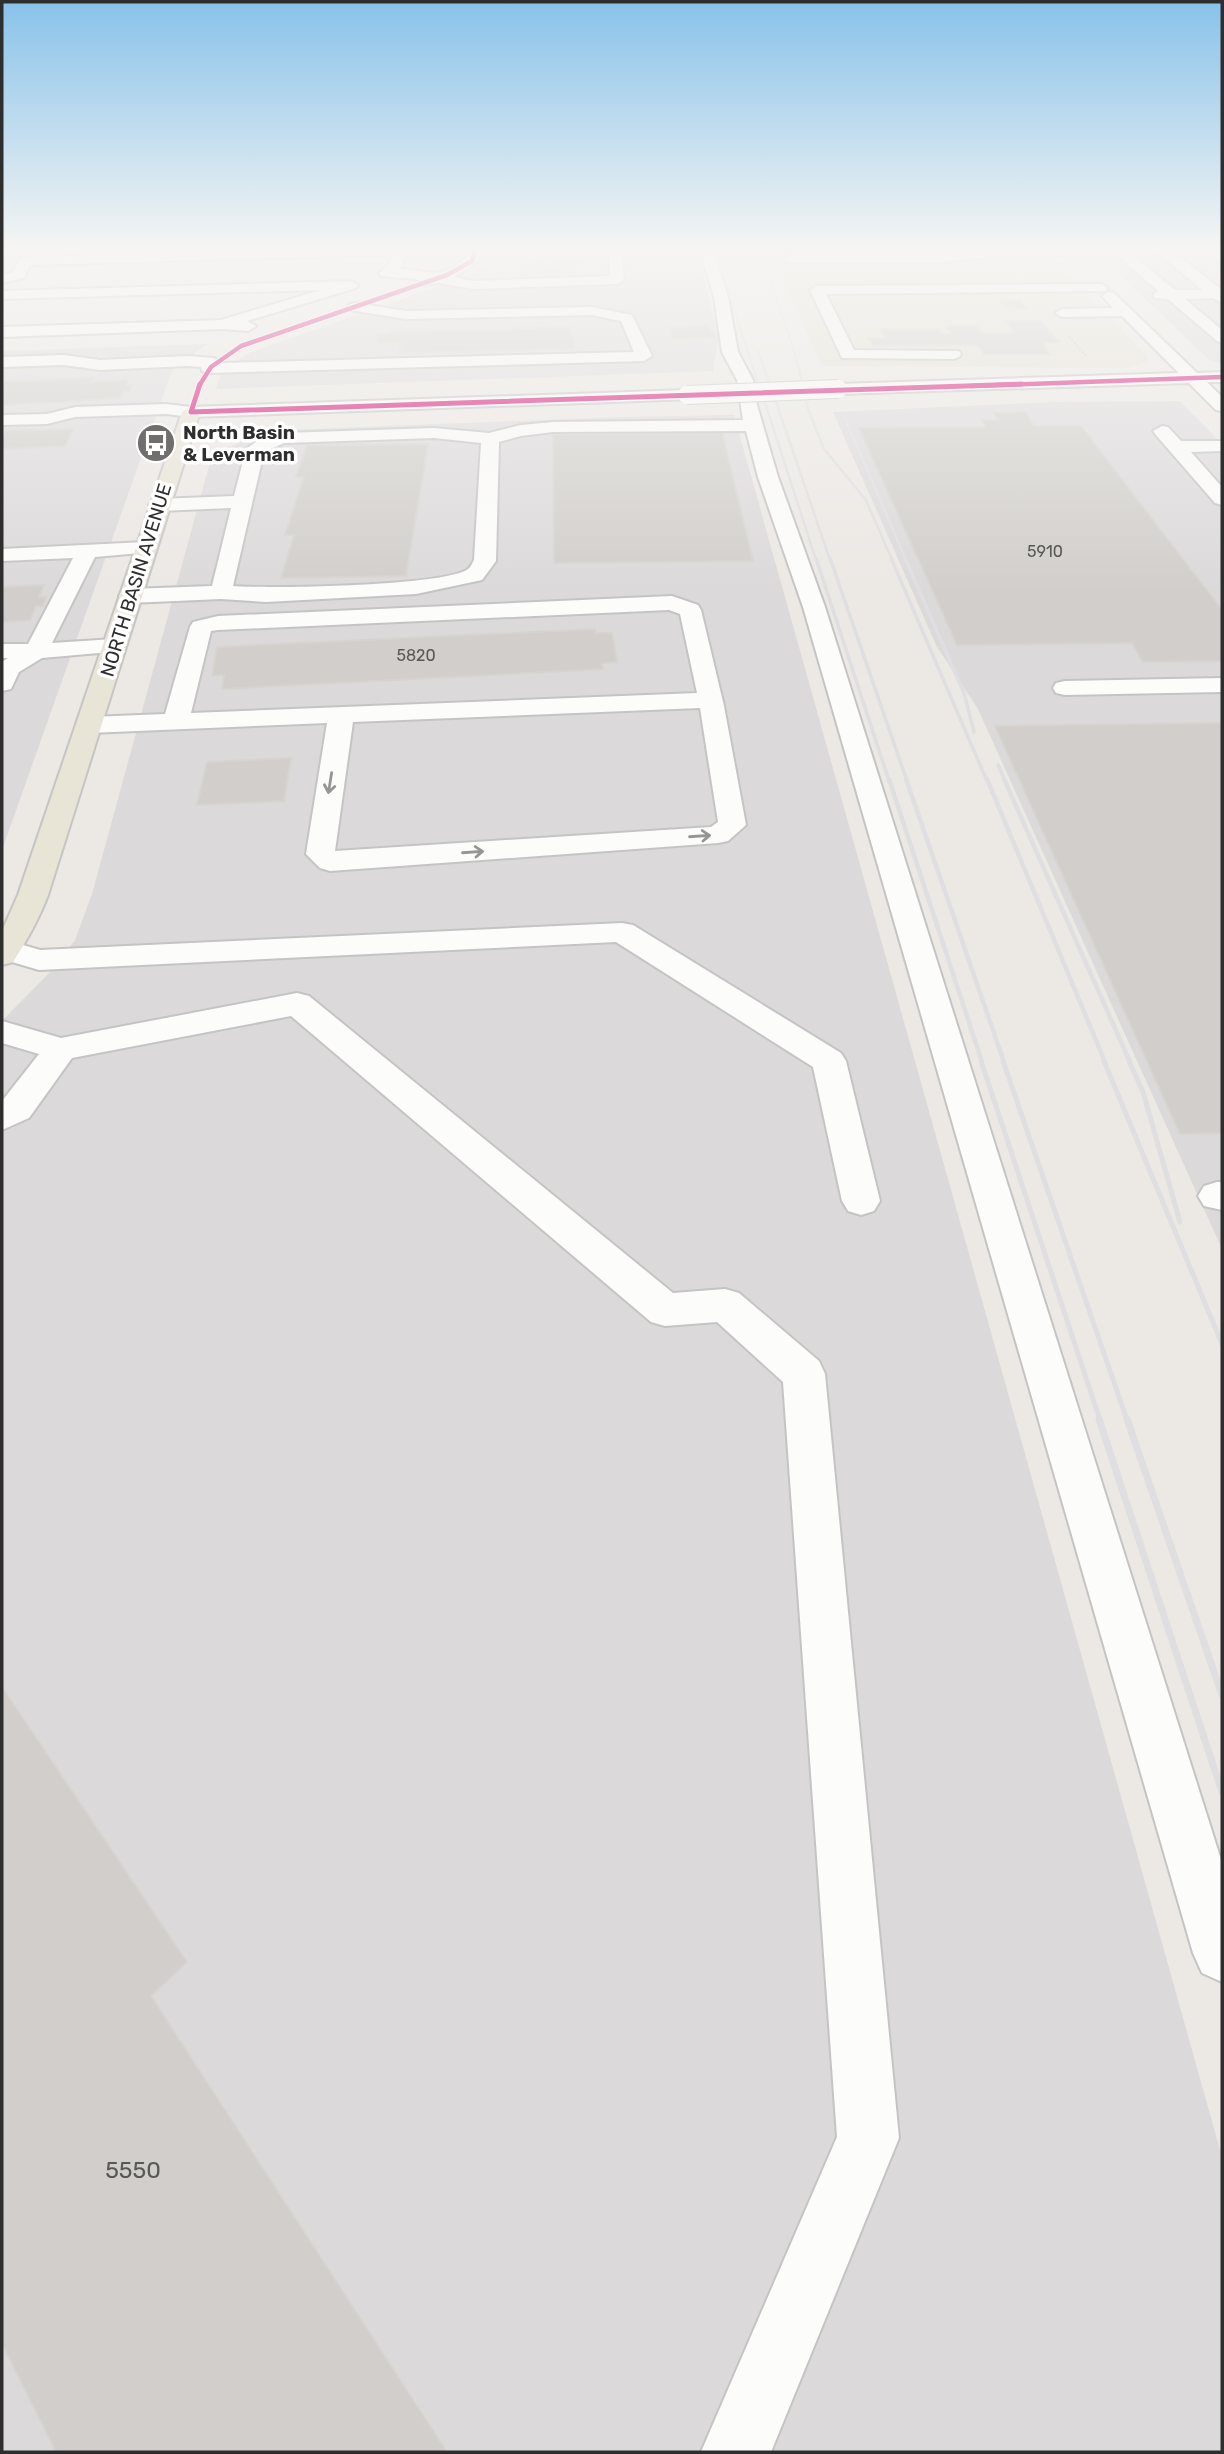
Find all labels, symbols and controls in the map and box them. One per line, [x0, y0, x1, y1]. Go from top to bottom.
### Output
place label: North Basin & Leverman [183, 421, 295, 466]
bus stop icon: North Basin & Leverman [135, 422, 177, 464]
street label: NORTH BASIN AVENUE [96, 481, 176, 679]
house number: 5910 [1027, 542, 1063, 561]
house number: 5820 [396, 646, 436, 665]
one-way arrow [324, 771, 337, 794]
one-way arrow [688, 829, 710, 842]
one-way arrow [461, 845, 483, 858]
house number: 5550 [105, 2156, 161, 2184]

